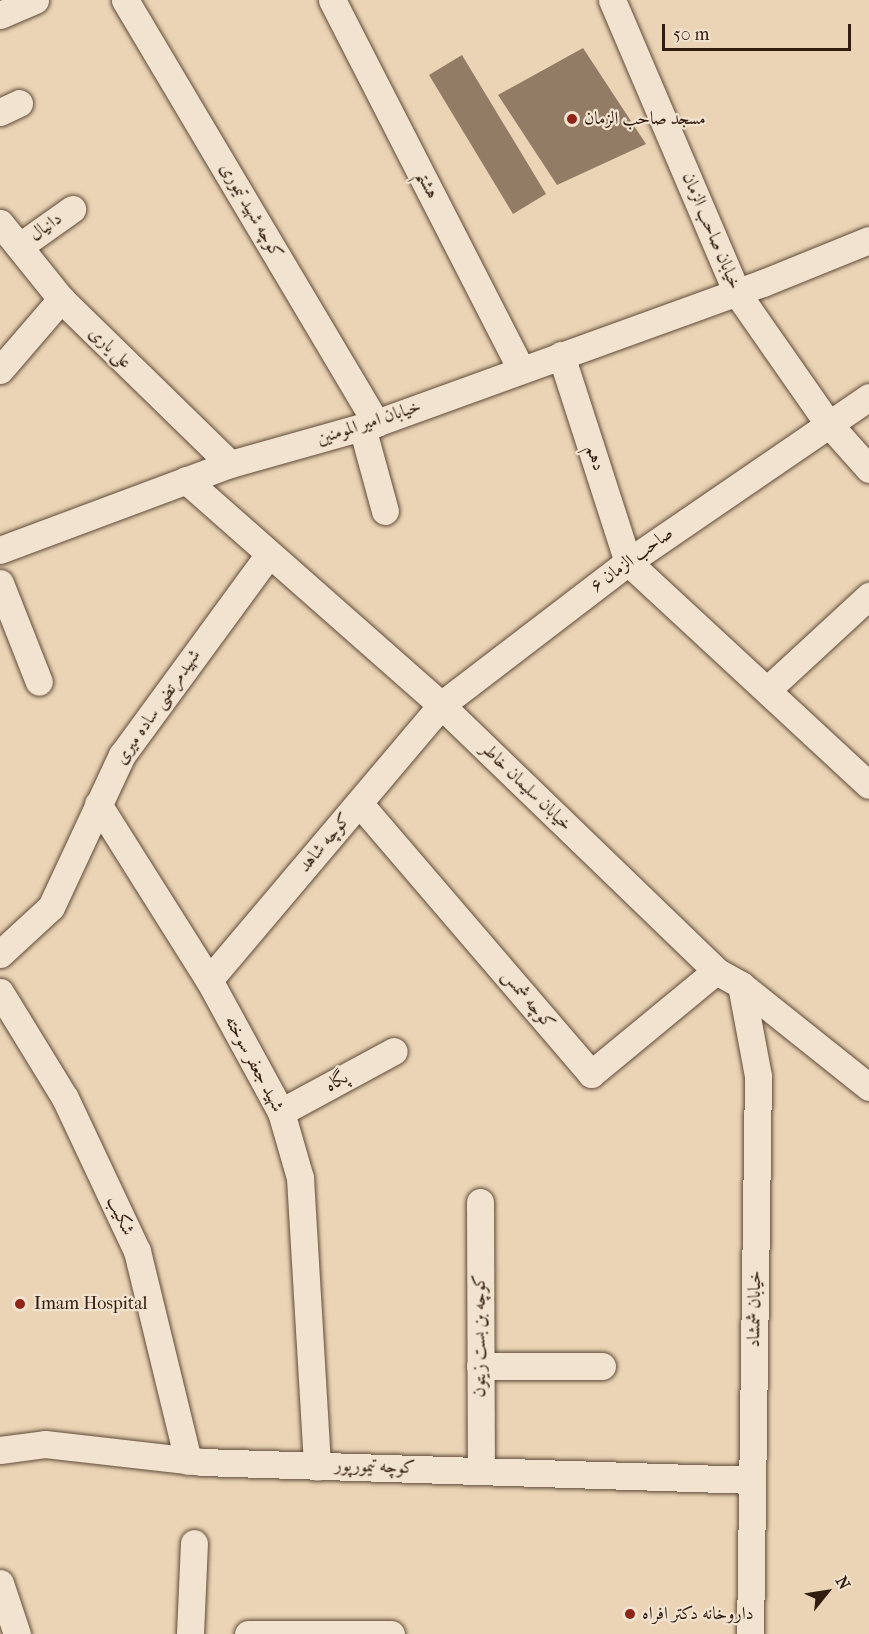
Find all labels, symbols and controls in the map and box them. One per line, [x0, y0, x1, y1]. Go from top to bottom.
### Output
scale bar [665, 12, 854, 50]
text: 50 m [673, 24, 709, 45]
place label: مسجد صاحب الزمان [584, 108, 706, 130]
marker: مسجد صاحب الزمان [565, 112, 579, 126]
street label: کوچه شهید تیموری [215, 159, 287, 263]
street label: هشتم [411, 167, 443, 203]
street label: خیابان صاحب الزمان [677, 169, 745, 293]
street label: دانیال [25, 208, 67, 246]
street label: علی یاری [84, 322, 136, 374]
street label: خیابان امیر المومنین [314, 396, 424, 450]
street label: دهم [581, 442, 609, 474]
street label: صاحب الزمان ۶ [586, 523, 678, 597]
street label: شهیدمرتضی ساده میری [110, 645, 206, 769]
street label: خیابان سلیمان خاطر [476, 738, 576, 836]
street label: کوچه شاهد [294, 809, 356, 877]
street label: کوچه شمس [497, 966, 559, 1034]
street label: شهید جعفر سوخته [220, 1012, 288, 1116]
street label: پگاه [322, 1067, 352, 1097]
street label: شکیب [102, 1193, 138, 1239]
street label: خیابان شمشاد [744, 1270, 766, 1348]
street label: کوچه بن بست زیتون [469, 1274, 491, 1398]
place label: Imam Hospital [34, 1293, 148, 1315]
marker: Imam Hospital [11, 1295, 29, 1313]
street label: کوچه تیمورپور [334, 1455, 416, 1479]
north arrow [797, 1562, 857, 1622]
text: N [832, 1573, 854, 1593]
place label: داروخانه دکتر افراه [642, 1603, 754, 1625]
marker: داروخانه دکتر افراه [623, 1607, 637, 1621]

